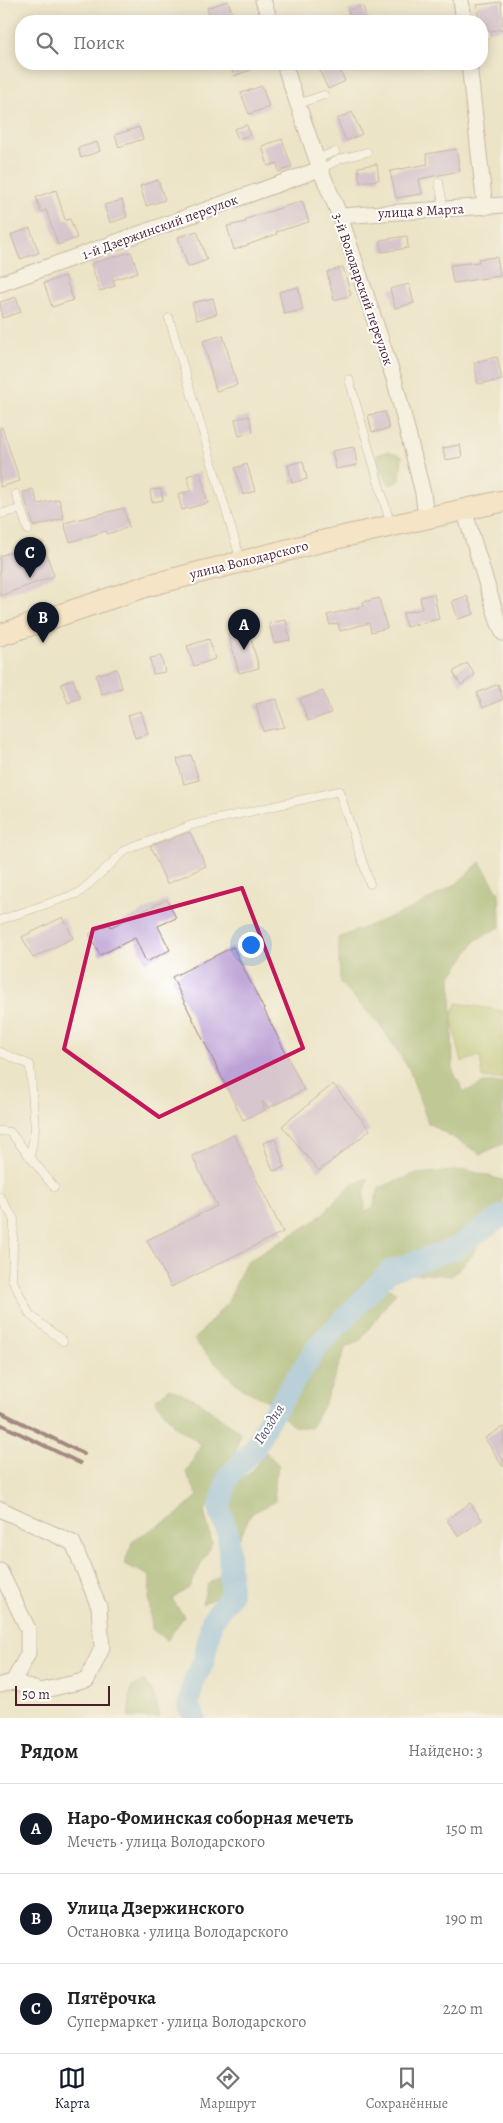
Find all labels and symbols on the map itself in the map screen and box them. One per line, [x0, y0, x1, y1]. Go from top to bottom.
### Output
street label: 1-й Дзержинский переулок [79, 190, 241, 264]
street label: улица 8 Марта [376, 199, 465, 223]
street label: 3-й Володарский переулок [328, 210, 398, 368]
street label: улица Володарского [187, 536, 310, 584]
pin: C [14, 537, 46, 578]
pin: B [27, 602, 59, 643]
pin: A [228, 609, 260, 650]
your location [238, 932, 264, 958]
water label: Гвоздня [249, 1400, 289, 1448]
scale bar [15, 1683, 110, 1706]

